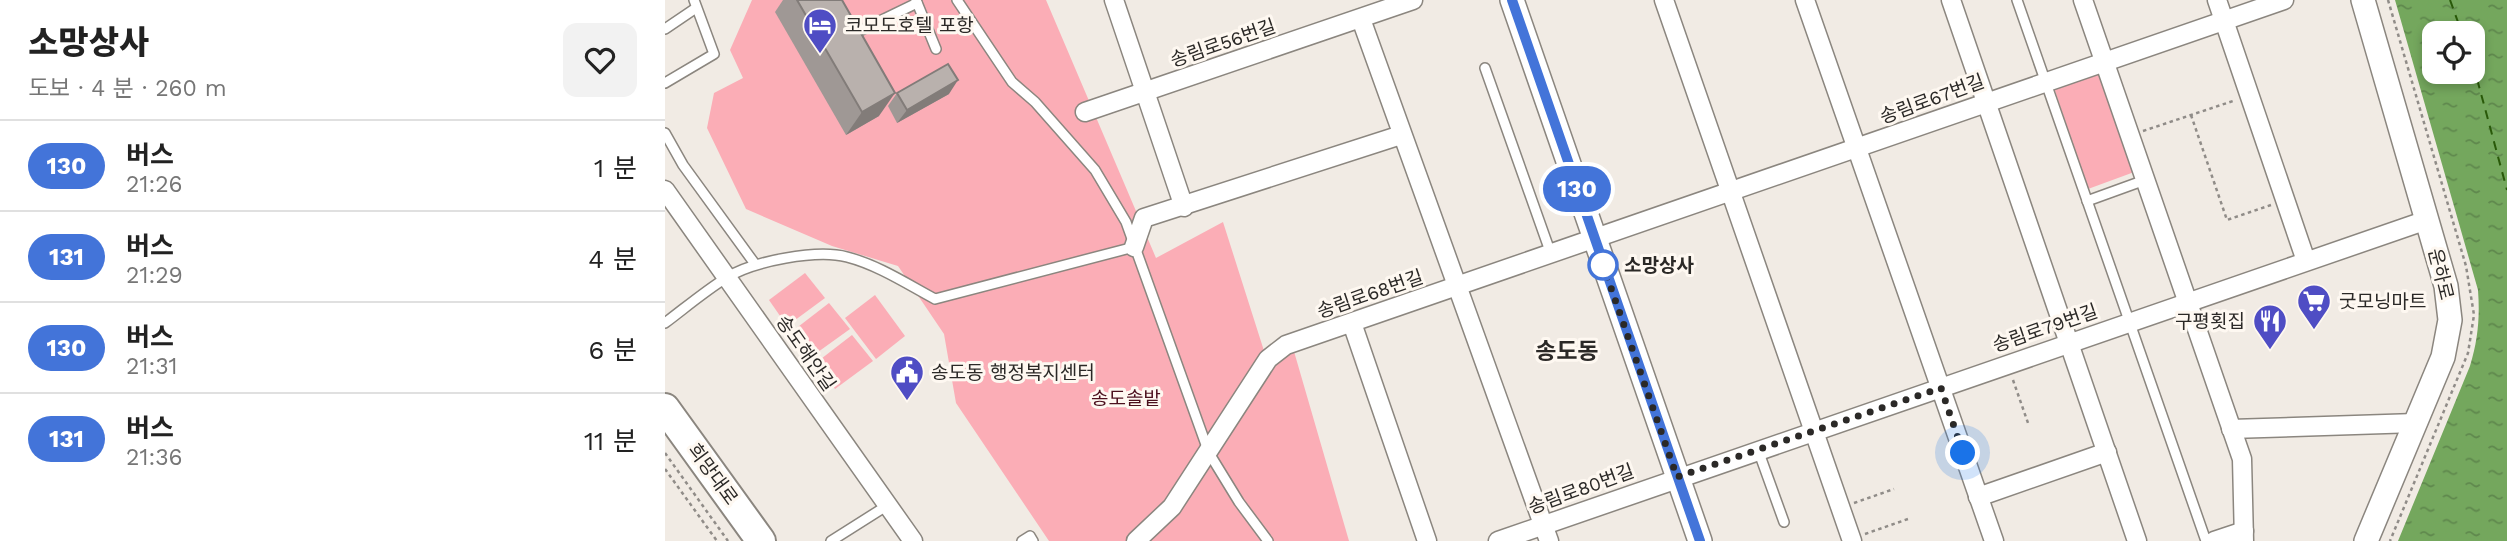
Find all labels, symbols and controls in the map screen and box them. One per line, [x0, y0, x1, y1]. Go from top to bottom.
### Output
hotel icon: 코모도호텔 포항 [801, 6, 839, 55]
place label: 코모도호텔 포항 [845, 14, 974, 37]
street label: 송림로56번길 [1167, 14, 1279, 72]
map controls [2422, 21, 2485, 84]
button: locate [2422, 21, 2485, 84]
text: 소망상사 [28, 23, 149, 62]
button: heart [563, 23, 637, 97]
street label: 송림로67번길 [1877, 69, 1987, 129]
text: 도보 · 4 분 · 260 m [28, 75, 227, 102]
text: 버스 [126, 140, 174, 170]
text: 130 [46, 152, 87, 180]
text: 1 분 [594, 153, 637, 183]
line badge: 130 [1537, 166, 1617, 212]
text: 21:26 [126, 171, 183, 198]
text: 130 [1557, 175, 1597, 203]
text: 버스 [126, 231, 174, 261]
text: 131 [49, 243, 84, 271]
text: 4 분 [588, 244, 637, 274]
street label: 운하로 [2423, 246, 2459, 302]
marker: 소망상사 [1588, 250, 1618, 280]
place label: 소망상사 [1624, 254, 1694, 277]
text: 21:29 [126, 262, 183, 289]
street label: 송림로68번길 [1314, 265, 1426, 323]
supermarket icon: 굿모닝마트 [2295, 282, 2333, 331]
place label: 굿모닝마트 [2339, 290, 2426, 313]
street label: 송림로79번길 [1989, 299, 2101, 357]
restaurant icon: 구평횟집 [2251, 302, 2289, 351]
place label: 구평횟집 [2175, 310, 2245, 333]
street label: 송도해안길 [772, 311, 840, 395]
text: 버스 [126, 322, 174, 352]
text: 130 [46, 334, 87, 362]
text: 6 분 [588, 335, 637, 365]
district label: 송도동 [1535, 338, 1599, 365]
text: 21:31 [126, 353, 178, 380]
public building icon: 송도동 행정복지센터 [888, 353, 926, 402]
place label: 송도동 행정복지센터 [931, 361, 1095, 384]
park label: 송도솔밭 [1091, 387, 1161, 410]
text: 버스 [126, 413, 174, 443]
text: 131 [49, 425, 84, 453]
text: 11 분 [584, 426, 637, 456]
your location [1945, 435, 1980, 470]
street label: 희망대로 [683, 439, 743, 509]
text: 21:36 [126, 444, 183, 471]
street label: 송림로80번길 [1525, 459, 1637, 519]

